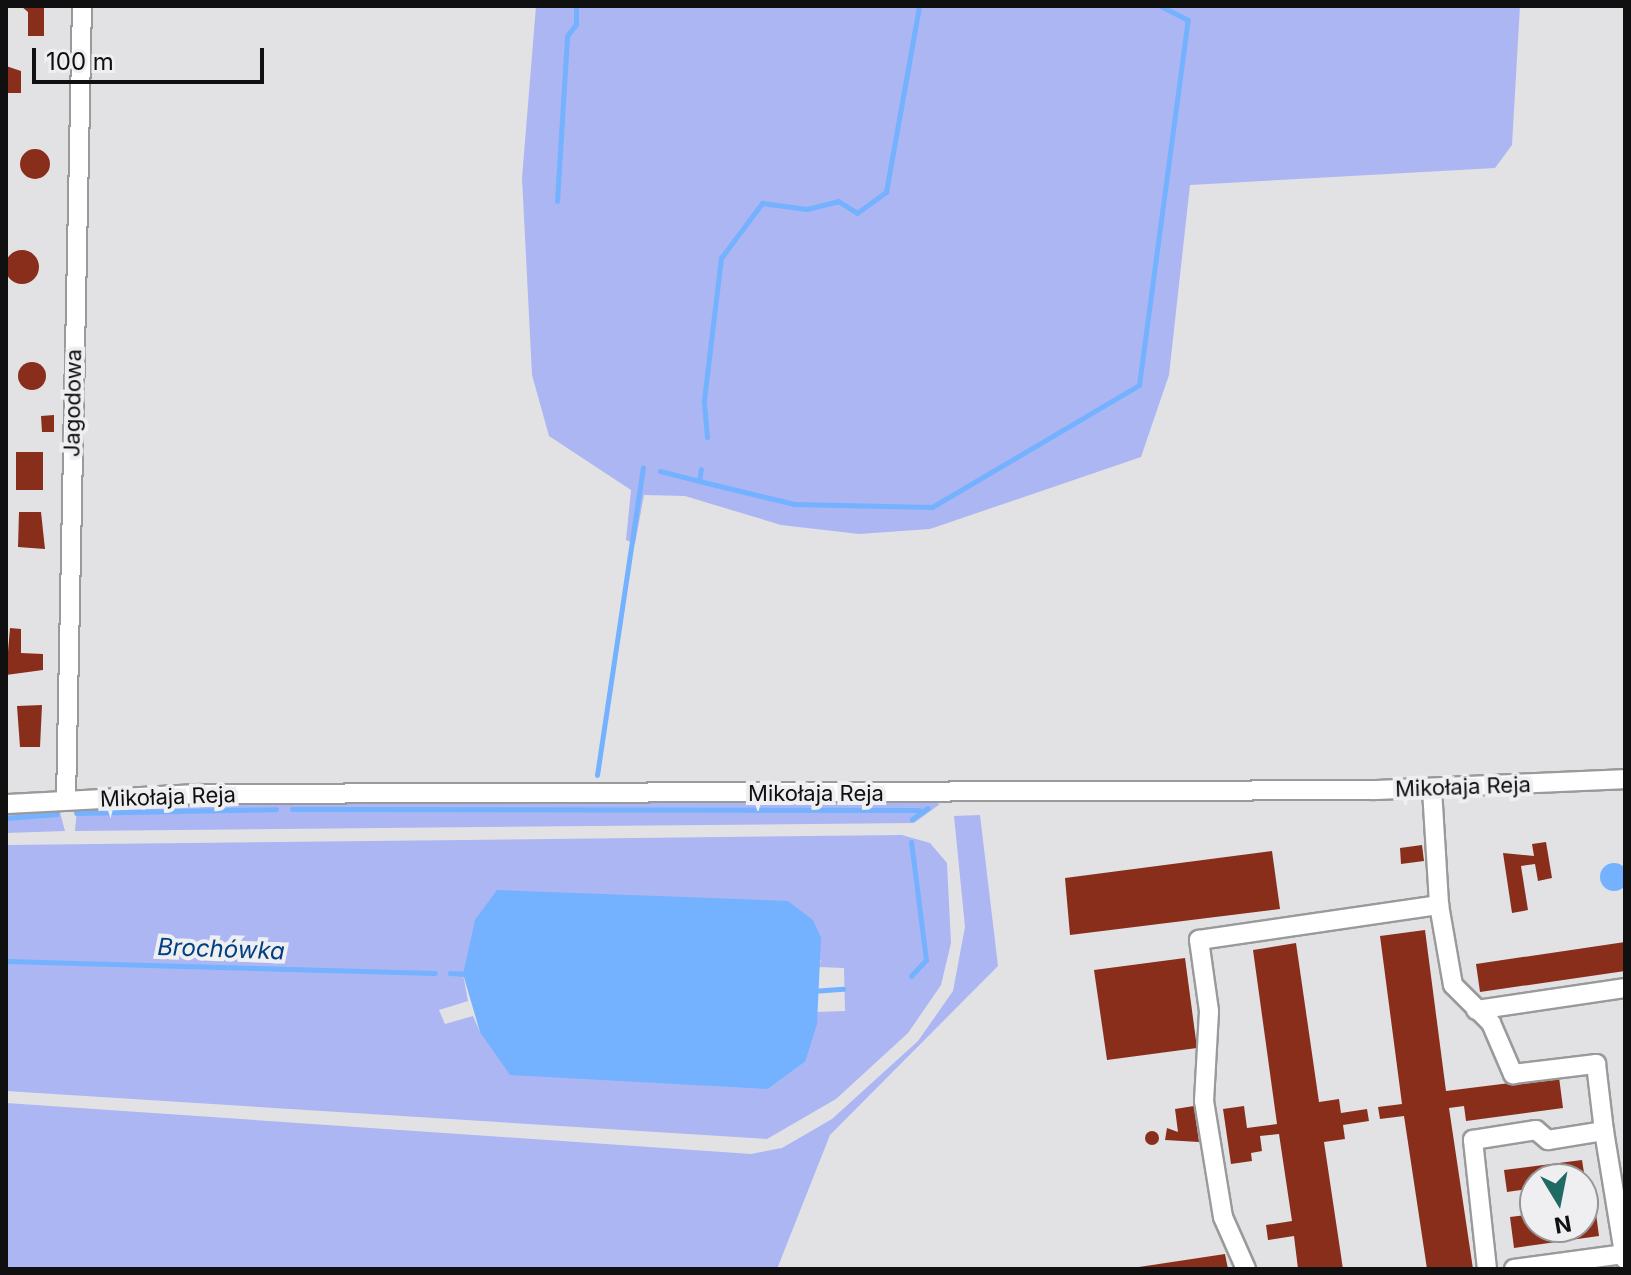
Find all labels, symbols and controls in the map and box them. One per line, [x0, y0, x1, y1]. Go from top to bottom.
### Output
scale bar [36, 32, 268, 82]
text: 100 m [46, 47, 114, 76]
street label: Jagodowa [59, 349, 87, 457]
street label: Mikołaja Reja [1395, 771, 1531, 803]
street label: Mikołaja Reja [100, 781, 236, 813]
street label: Mikołaja Reja [748, 781, 884, 807]
water label: Brochówka [157, 932, 285, 966]
north arrow [1519, 1163, 1599, 1243]
text: N [1552, 1210, 1573, 1239]

